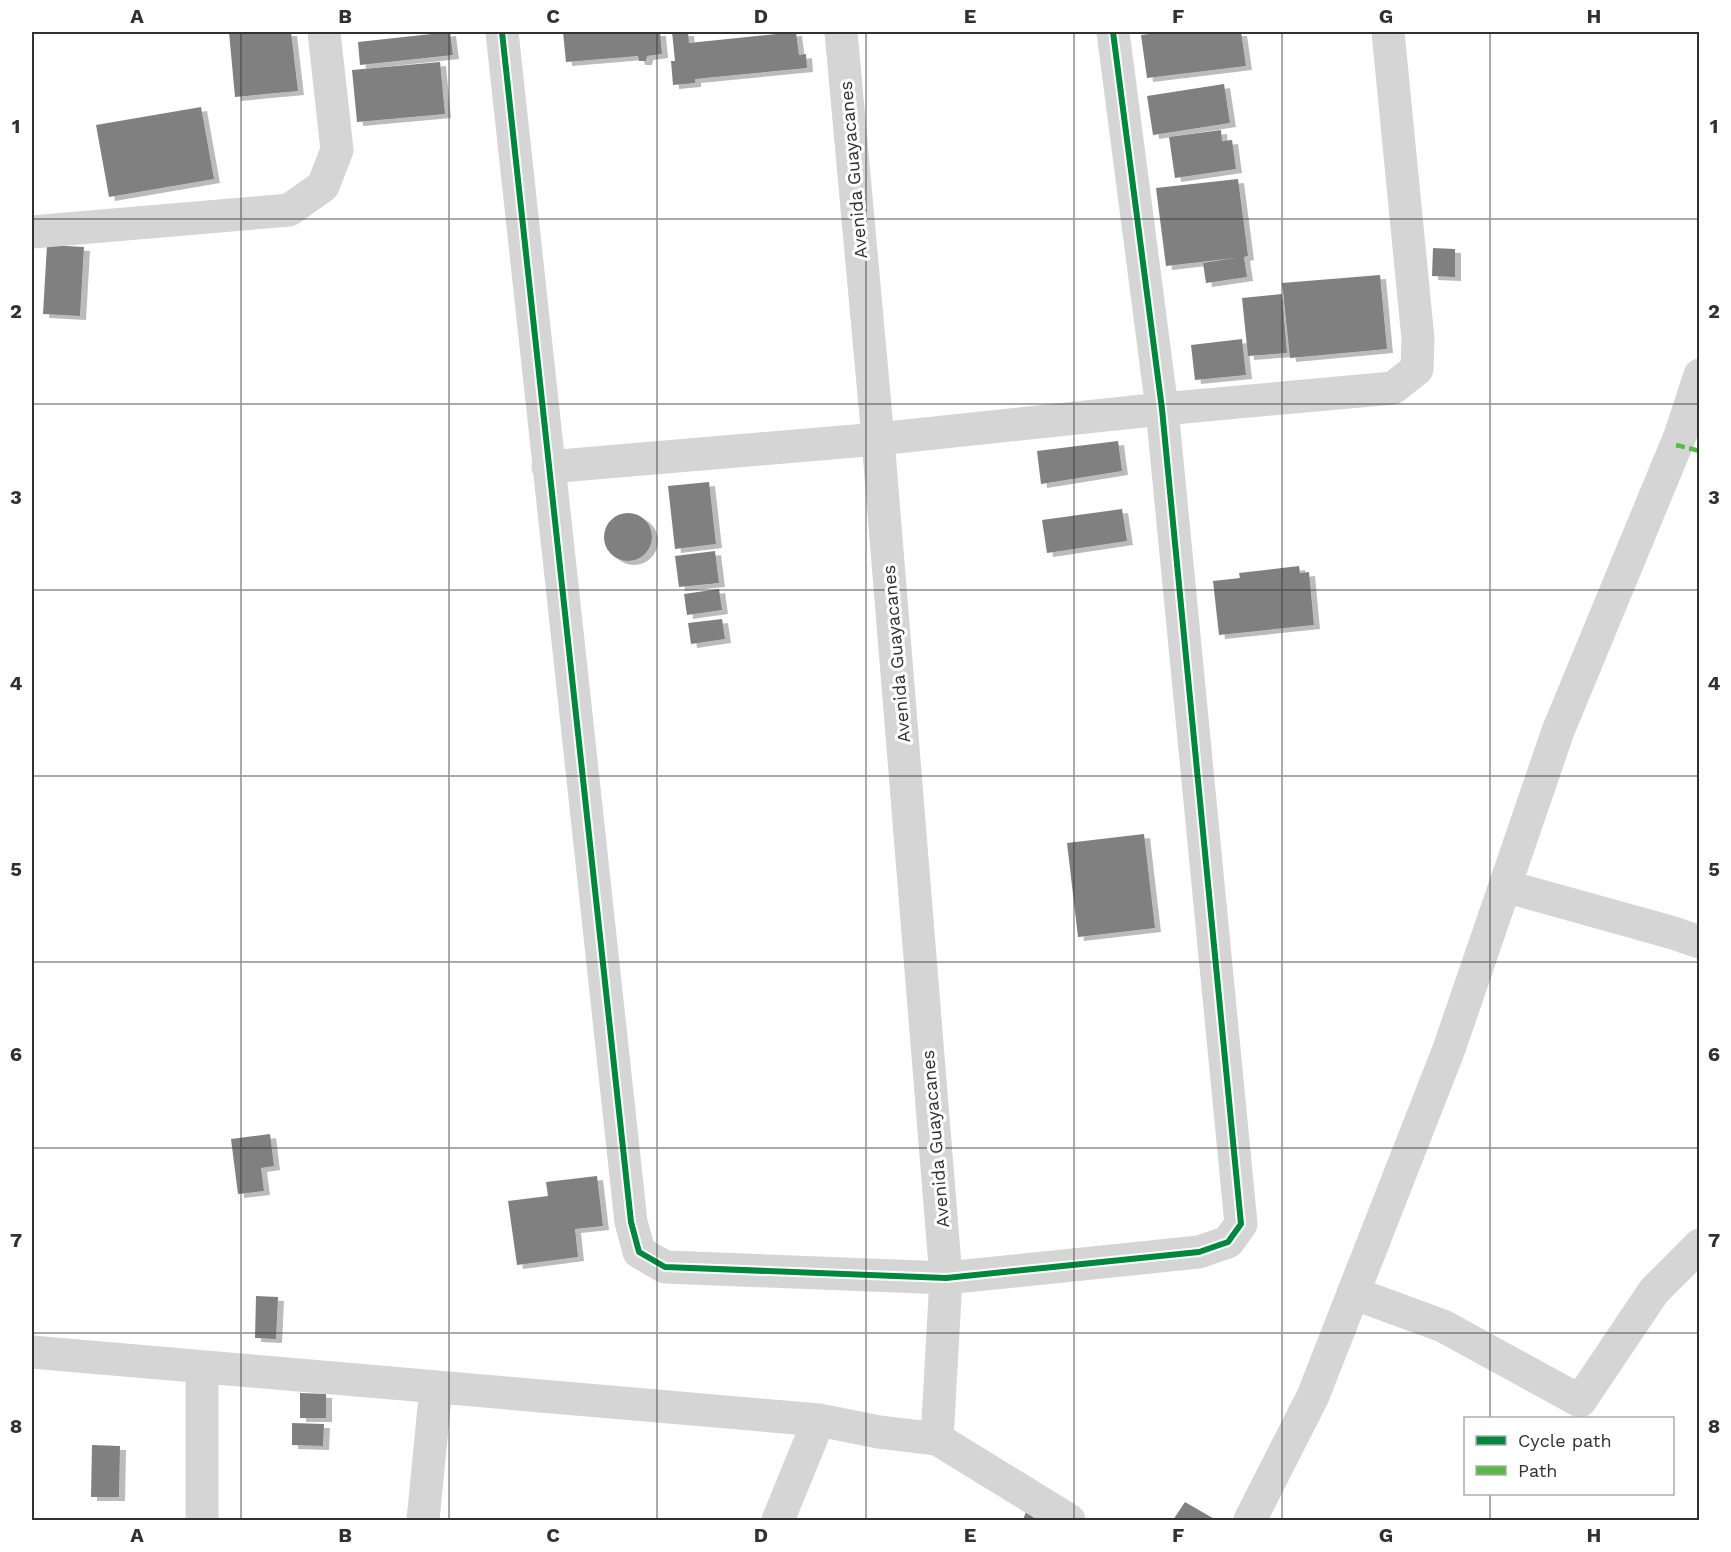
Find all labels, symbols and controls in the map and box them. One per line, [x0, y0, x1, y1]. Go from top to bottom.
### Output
text: A [130, 4, 144, 28]
text: B [338, 4, 352, 28]
text: C [546, 4, 560, 28]
text: D [754, 4, 768, 28]
text: E [964, 4, 976, 28]
text: F [1172, 4, 1184, 28]
text: G [1379, 4, 1393, 28]
text: H [1587, 4, 1601, 28]
street label: Avenida Guayacanes [835, 80, 871, 260]
text: 1 [12, 114, 20, 138]
text: 1 [1710, 114, 1718, 138]
text: 2 [10, 299, 22, 323]
text: 2 [1708, 299, 1720, 323]
text: 3 [10, 485, 22, 509]
text: 3 [1708, 485, 1720, 509]
street label: Avenida Guayacanes [878, 564, 914, 744]
text: 4 [10, 671, 23, 695]
text: 4 [1708, 671, 1721, 695]
text: 5 [10, 857, 22, 881]
text: 5 [1708, 857, 1720, 881]
text: 6 [10, 1042, 22, 1066]
text: 6 [1708, 1042, 1720, 1066]
street label: Avenida Guayacanes [917, 1049, 953, 1229]
text: 7 [10, 1228, 22, 1252]
text: 7 [1708, 1228, 1720, 1252]
text: 8 [10, 1414, 22, 1438]
text: 8 [1708, 1414, 1720, 1438]
legend [1464, 1417, 1674, 1495]
text: Cycle path [1518, 1430, 1612, 1451]
text: Path [1518, 1460, 1558, 1481]
text: A [130, 1523, 144, 1547]
text: B [338, 1523, 352, 1547]
text: C [546, 1523, 560, 1547]
text: D [754, 1523, 768, 1547]
text: E [964, 1523, 976, 1547]
text: F [1172, 1523, 1184, 1547]
text: G [1379, 1523, 1393, 1547]
text: H [1587, 1523, 1601, 1547]

